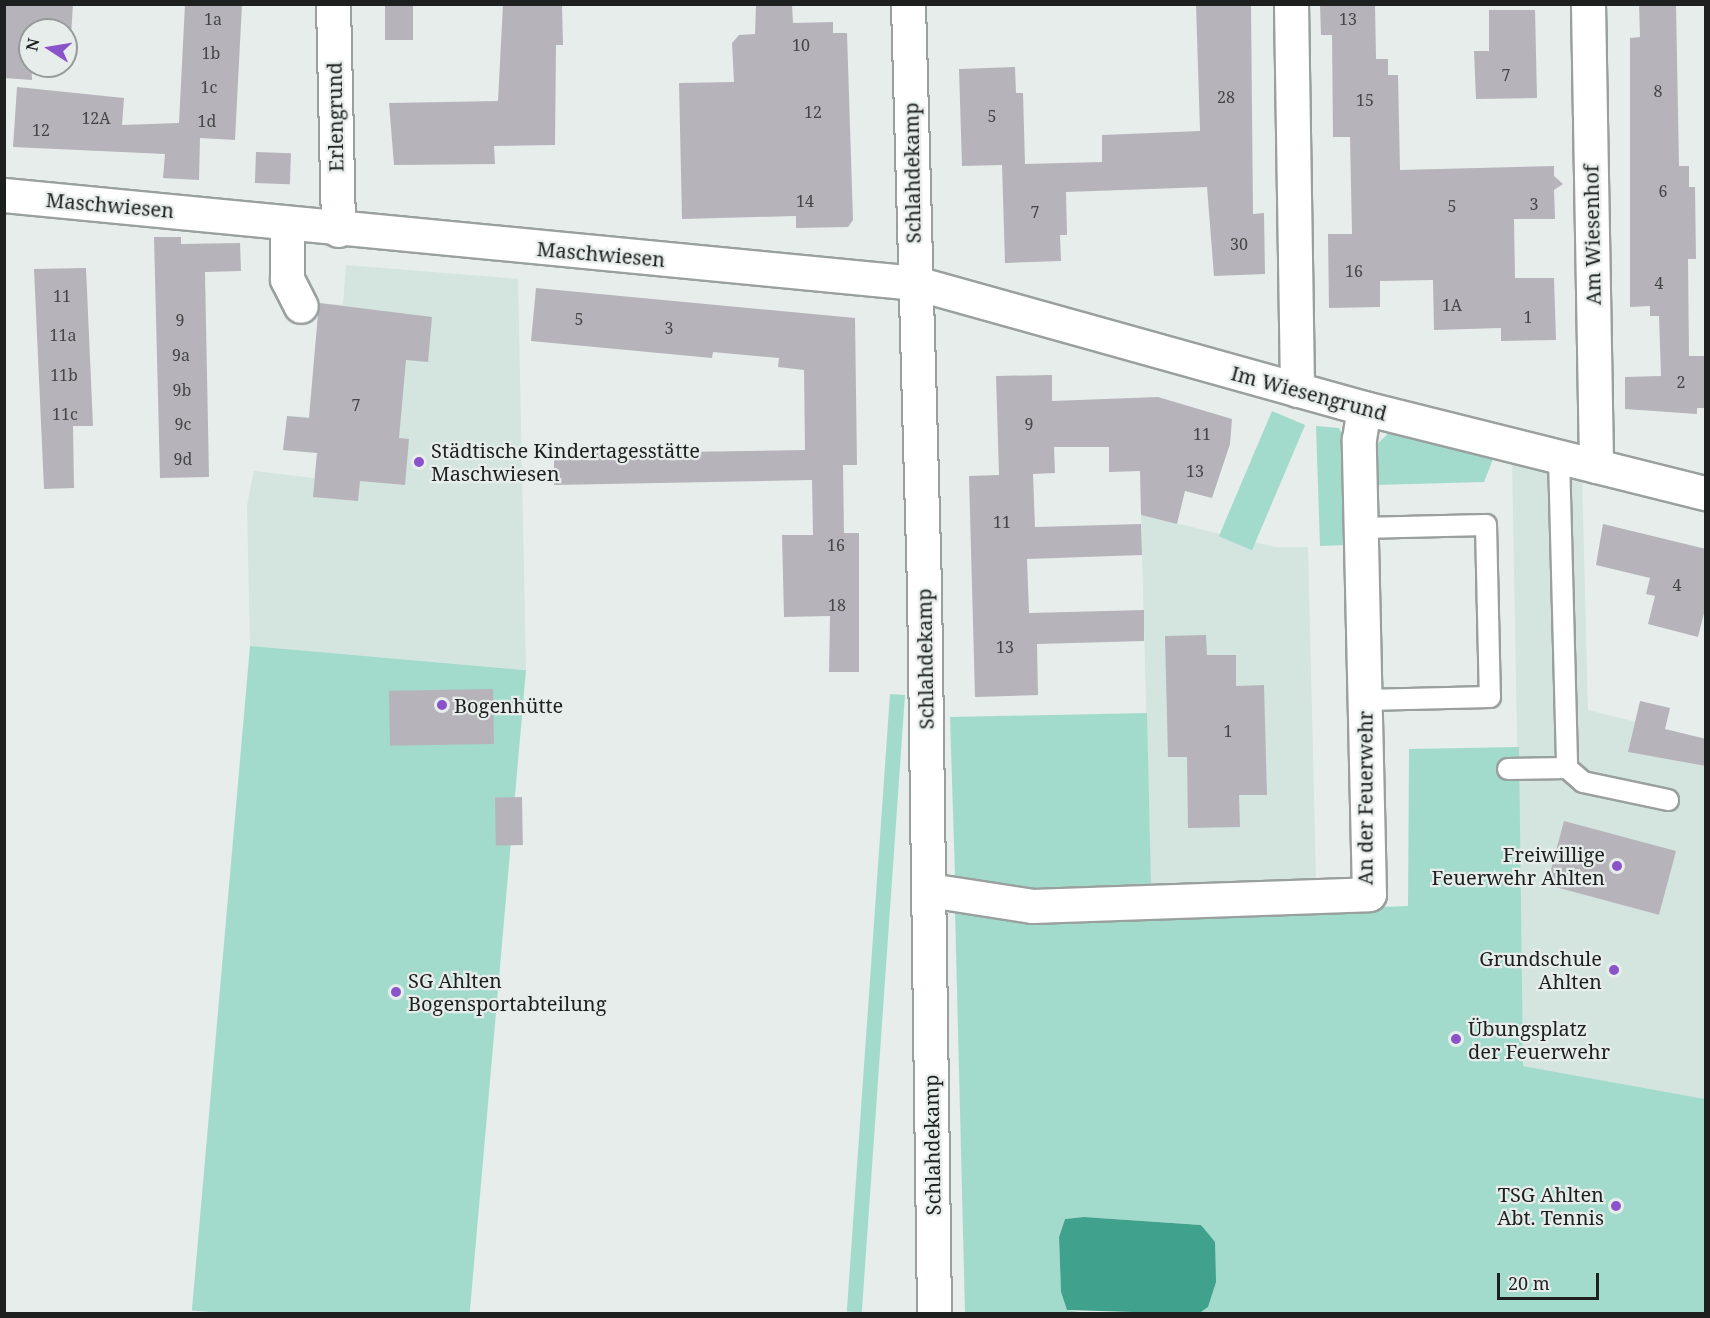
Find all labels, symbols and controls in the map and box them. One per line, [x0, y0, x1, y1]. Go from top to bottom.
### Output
house number: 1a [204, 9, 222, 29]
house number: 13 [1339, 9, 1357, 29]
north arrow [18, 18, 78, 78]
house number: 10 [792, 35, 810, 55]
text: N [20, 36, 44, 53]
house number: 1b [202, 43, 220, 63]
street label: Erlengrund [322, 62, 348, 172]
house number: 7 [1502, 65, 1510, 85]
house number: 1c [201, 77, 217, 97]
house number: 8 [1654, 81, 1662, 101]
house number: 28 [1217, 87, 1235, 107]
house number: 15 [1356, 90, 1374, 110]
house number: 12 [804, 102, 822, 122]
street label: Schlahdekamp [899, 102, 925, 244]
house number: 5 [988, 106, 996, 126]
house number: 12A [81, 108, 111, 128]
house number: 1d [198, 111, 216, 131]
house number: 12 [32, 120, 50, 140]
street label: Am Wiesenhof [1579, 165, 1605, 305]
house number: 6 [1659, 181, 1667, 201]
street label: Maschwiesen [45, 187, 175, 223]
house number: 14 [796, 191, 814, 211]
house number: 3 [1530, 194, 1538, 214]
house number: 5 [1448, 196, 1456, 216]
house number: 7 [1031, 202, 1039, 222]
house number: 30 [1230, 234, 1248, 254]
street label: Maschwiesen [536, 236, 666, 272]
house number: 16 [1345, 261, 1363, 281]
house number: 4 [1655, 273, 1663, 293]
house number: 11 [53, 286, 71, 306]
house number: 1A [1442, 295, 1462, 315]
house number: 1 [1524, 307, 1532, 327]
house number: 5 [575, 309, 583, 329]
house number: 9 [176, 310, 184, 330]
house number: 3 [665, 318, 673, 338]
house number: 11a [50, 325, 76, 345]
house number: 9a [172, 345, 190, 365]
street label: Im Wiesengrund [1229, 361, 1389, 425]
house number: 11b [50, 365, 78, 385]
house number: 2 [1677, 372, 1685, 392]
house number: 9b [173, 380, 191, 400]
house number: 7 [352, 395, 360, 415]
house number: 11c [52, 404, 78, 424]
house number: 9c [175, 414, 191, 434]
house number: 9 [1025, 414, 1033, 434]
house number: 11 [1193, 424, 1211, 444]
place label: Städtische Kindertagesstätte Maschwiesen [431, 438, 700, 485]
house number: 9d [174, 449, 192, 469]
marker: Städtische Kindertagesstätte Maschwiesen [412, 455, 426, 469]
house number: 13 [1186, 461, 1204, 481]
house number: 11 [993, 512, 1011, 532]
house number: 16 [827, 535, 845, 555]
house number: 4 [1673, 575, 1681, 595]
street label: Schlahdekamp [912, 588, 938, 730]
house number: 18 [828, 595, 846, 615]
house number: 13 [996, 637, 1014, 657]
place label: Bogenhütte [454, 693, 563, 717]
marker: Bogenhütte [435, 698, 449, 712]
street label: An der Feuerwehr [1353, 711, 1377, 885]
house number: 1 [1224, 721, 1232, 741]
place label: Freiwillige Feuerwehr Ahlten [1432, 843, 1605, 890]
marker: Freiwillige Feuerwehr Ahlten [1610, 859, 1624, 873]
place label: Grundschule Ahlten [1479, 946, 1602, 993]
marker: Grundschule Ahlten [1607, 963, 1621, 977]
place label: SG Ahlten Bogensportabteilung [408, 969, 607, 1016]
marker: SG Ahlten Bogensportabteilung [389, 985, 403, 999]
place label: Übungsplatz der Feuerwehr [1468, 1016, 1610, 1063]
marker: Übungsplatz der Feuerwehr [1449, 1032, 1463, 1046]
street label: Schlahdekamp [919, 1074, 945, 1216]
place label: TSG Ahlten Abt. Tennis [1497, 1182, 1604, 1229]
marker: TSG Ahlten Abt. Tennis [1609, 1199, 1623, 1213]
scale bar [1500, 1261, 1602, 1299]
text: 20 m [1508, 1271, 1550, 1295]

